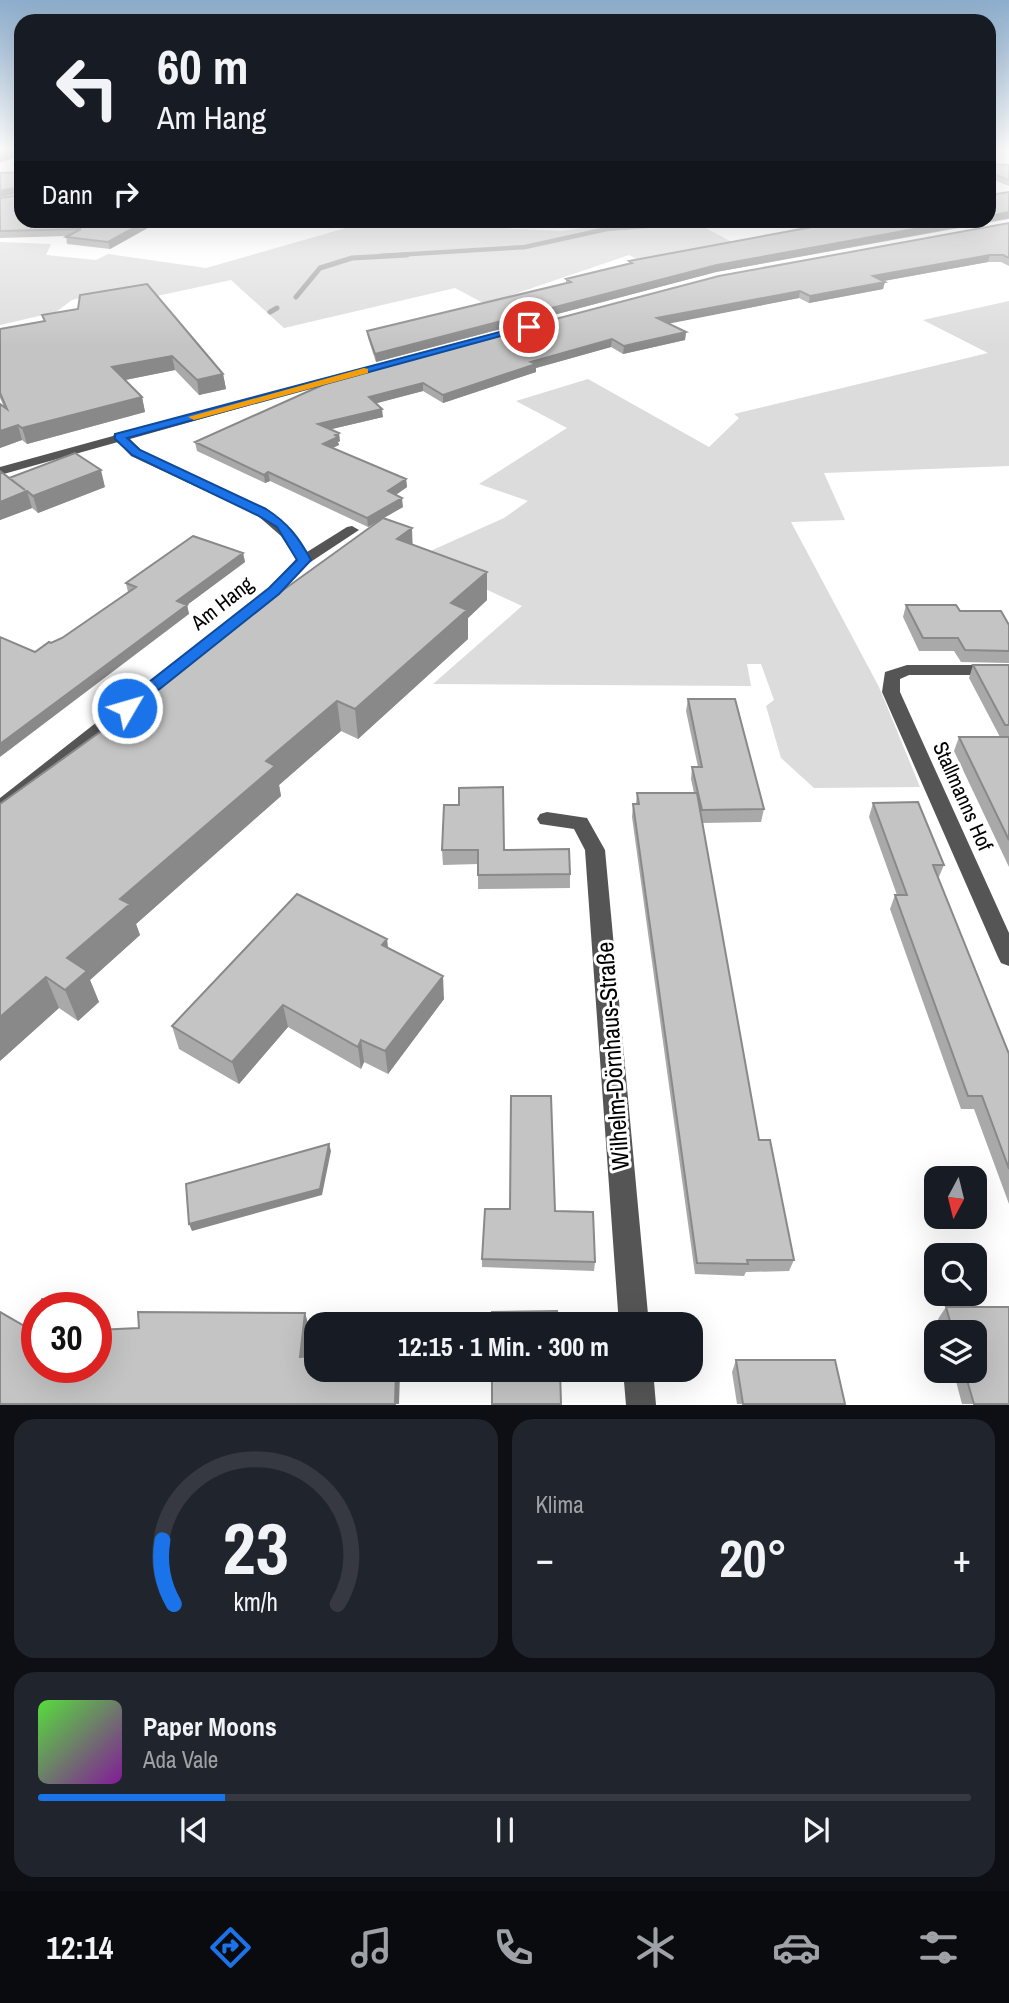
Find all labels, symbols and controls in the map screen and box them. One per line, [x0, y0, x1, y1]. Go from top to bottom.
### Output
text: 60 m [157, 33, 249, 99]
icon: left [42, 42, 133, 133]
text: Am Hang [157, 96, 266, 139]
icon: right [107, 175, 145, 213]
text: Dann [42, 177, 93, 212]
pin [499, 297, 559, 357]
icon: arrive [510, 308, 548, 346]
street label: Am Hang [184, 569, 260, 637]
position arrow [90, 671, 164, 745]
street label: Stallmanns Hof [926, 737, 1000, 855]
street label: Wilhelm-Dörnhaus-Straße [588, 941, 636, 1171]
north arrow [924, 1166, 987, 1228]
map controls [924, 1166, 987, 1383]
button: search [924, 1243, 987, 1306]
speed limit sign: 30 [21, 1292, 112, 1383]
button: layers [924, 1320, 987, 1383]
text: 12:15 · 1 Min. · 300 m [398, 1329, 609, 1364]
text: Klima [536, 1489, 584, 1520]
text: 23 [223, 1500, 289, 1598]
text: 20° [719, 1523, 787, 1593]
text: − [536, 1533, 554, 1584]
text: + [953, 1533, 971, 1584]
text: km/h [234, 1585, 278, 1619]
text: Paper Moons [143, 1709, 277, 1744]
text: Ada Vale [143, 1744, 218, 1775]
icon: previous [175, 1811, 213, 1849]
icon: pause [486, 1811, 524, 1849]
icon: next [797, 1811, 835, 1849]
icon: directions [206, 1923, 255, 1972]
icon: music [347, 1923, 396, 1972]
icon: phone [489, 1923, 538, 1972]
icon: climate [631, 1923, 680, 1972]
icon: car [772, 1923, 821, 1972]
icon: filters [914, 1923, 963, 1972]
text: 12:14 [46, 1926, 113, 1969]

